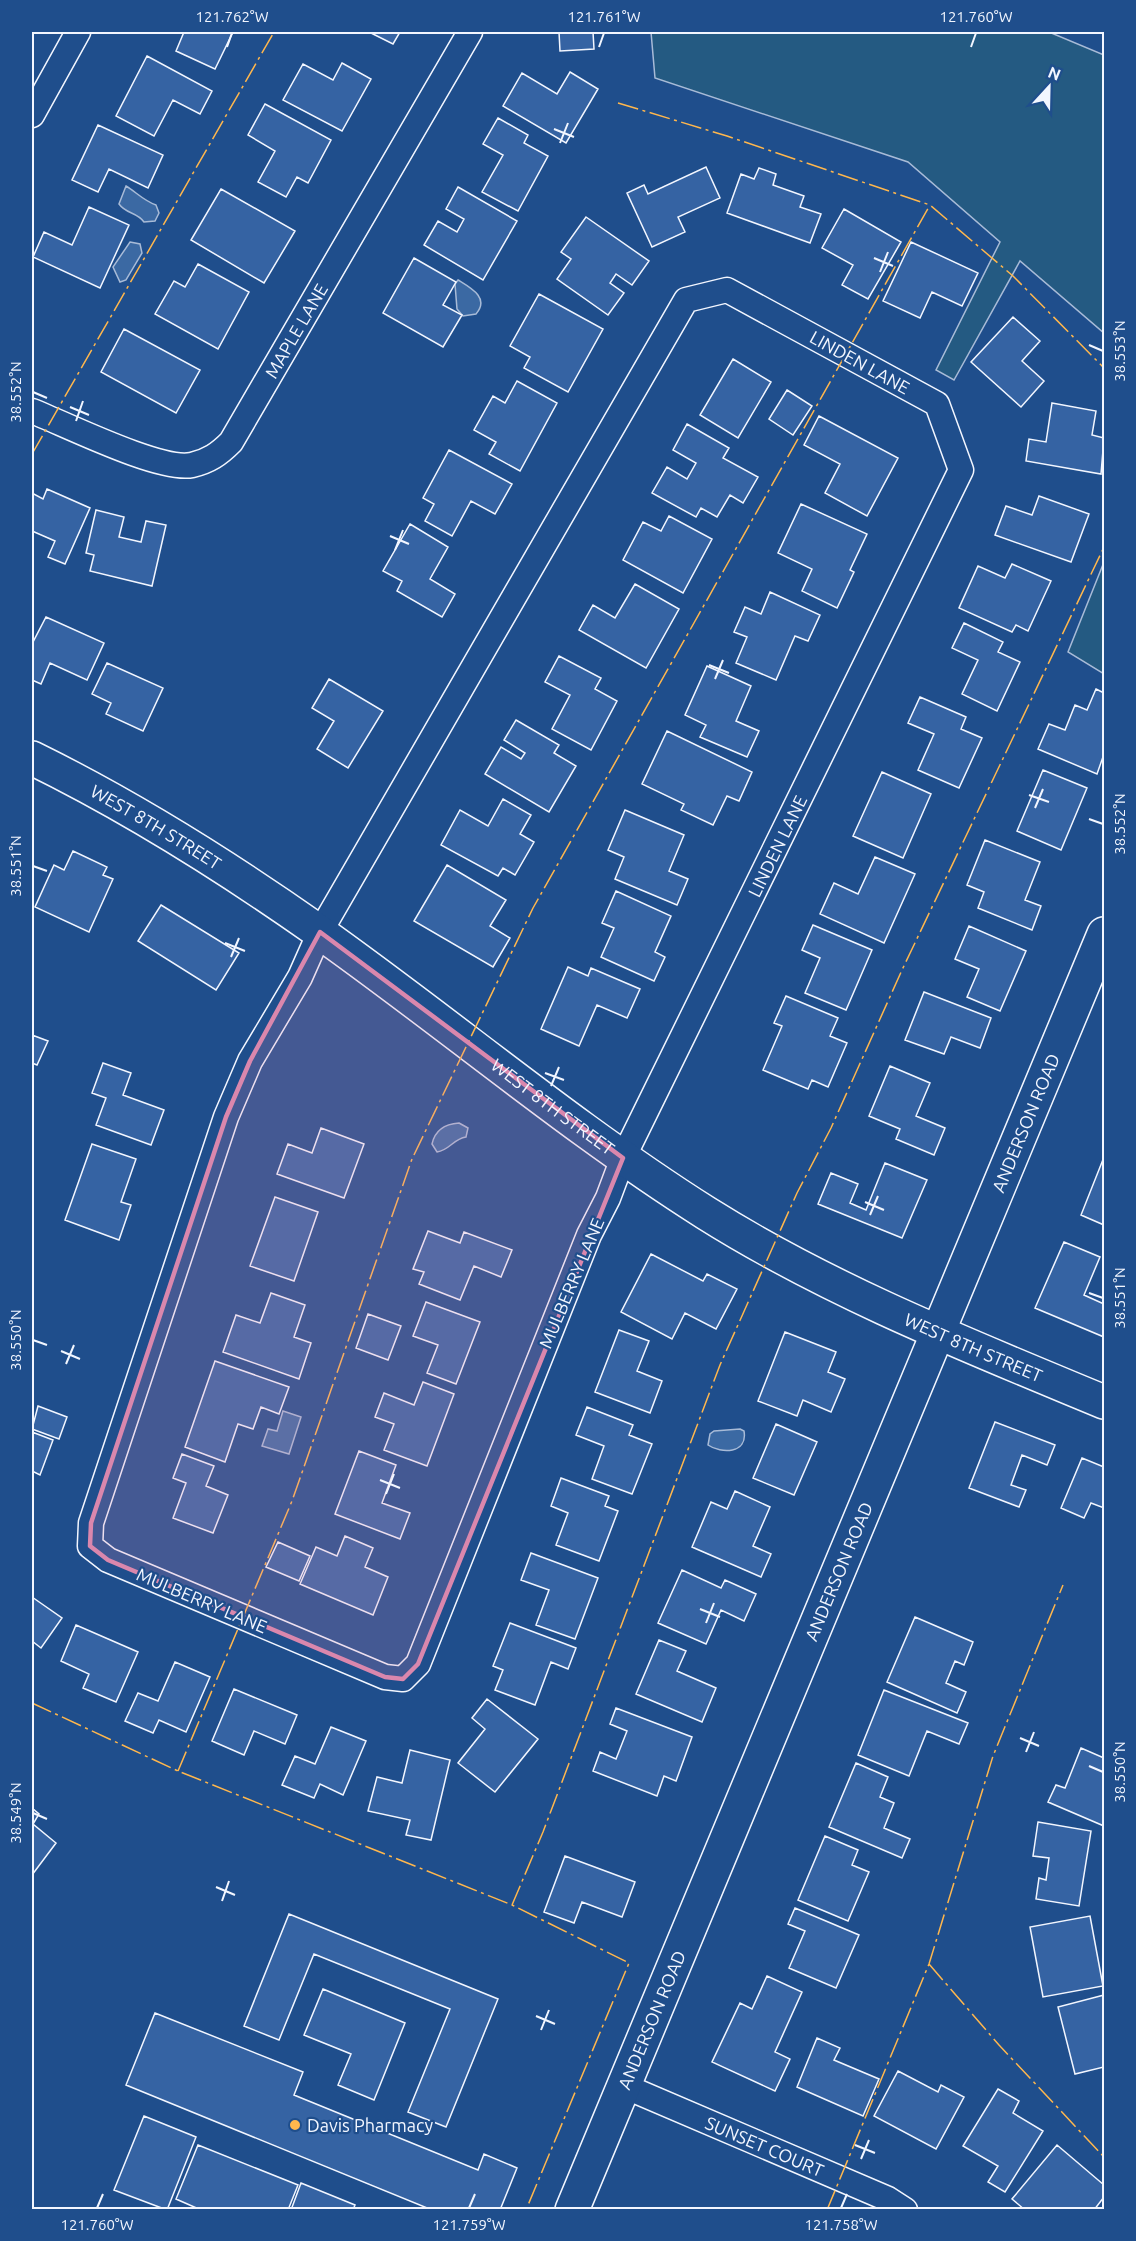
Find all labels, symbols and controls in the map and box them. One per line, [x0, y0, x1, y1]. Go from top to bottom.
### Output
text: 121.762°W [195, 8, 269, 25]
text: 121.761°W [567, 8, 641, 25]
text: 121.760°W [939, 8, 1013, 25]
north arrow [1019, 57, 1079, 117]
text: N [1046, 63, 1064, 84]
street label: MAPLE LANE [261, 280, 331, 381]
text: 38.553°N [1111, 320, 1128, 382]
street label: LINDEN LANE [807, 326, 913, 398]
text: 38.552°N [7, 361, 24, 423]
street label: WEST 8TH STREET [88, 780, 225, 873]
street label: LINDEN LANE [744, 792, 810, 900]
text: 38.552°N [1111, 793, 1128, 855]
text: 38.551°N [7, 835, 24, 897]
street label: ANDERSON ROAD [988, 1050, 1063, 1195]
street label: WEST 8TH STREET [488, 1054, 619, 1158]
street label: MULBERRY LANE [534, 1215, 608, 1351]
text: 38.551°N [1111, 1267, 1128, 1329]
text: 38.550°N [7, 1309, 24, 1371]
street label: WEST 8TH STREET [901, 1309, 1046, 1385]
street label: ANDERSON ROAD [801, 1499, 876, 1644]
street label: MULBERRY LANE [134, 1563, 270, 1637]
text: 38.550°N [1111, 1741, 1128, 1803]
text: 38.549°N [7, 1782, 24, 1844]
street label: ANDERSON ROAD [613, 1948, 689, 2092]
street label: SUNSET COURT [703, 2112, 827, 2180]
place label: Davis Pharmacy [307, 2115, 434, 2135]
marker: Davis Pharmacy [288, 2118, 302, 2132]
text: 121.760°W [60, 2216, 134, 2233]
text: 121.759°W [432, 2216, 506, 2233]
text: 121.758°W [804, 2216, 878, 2233]

